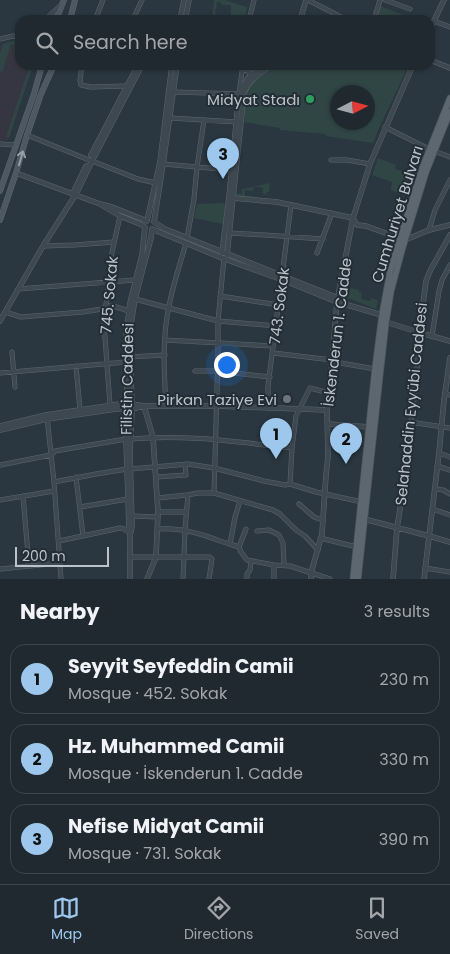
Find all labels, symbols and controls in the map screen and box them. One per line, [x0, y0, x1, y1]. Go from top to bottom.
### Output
search box [15, 15, 435, 70]
icon: search [33, 29, 61, 57]
text: Search here [73, 29, 187, 56]
north arrow [330, 85, 375, 130]
place label: Midyat Stadı [207, 89, 300, 110]
marker: Midyat Stadı [304, 93, 316, 105]
pin: 3 [207, 138, 239, 179]
street label: Cumhuriyet Bulvarı [366, 143, 428, 285]
one-way arrow [16, 150, 26, 166]
street label: 745. Sokak [95, 255, 123, 335]
street label: İskenderun 1. Cadde [317, 256, 357, 408]
street label: 743. Sokak [264, 266, 294, 346]
street label: Selahaddin Eyyübi Caddesi [390, 301, 432, 507]
street label: Filistin Caddesi [116, 323, 138, 435]
your location [214, 352, 240, 378]
place label: Pirkan Taziye Evi [157, 389, 277, 410]
marker: Pirkan Taziye Evi [281, 393, 293, 405]
pin: 1 [260, 418, 292, 459]
pin: 2 [330, 423, 362, 464]
scale bar [15, 544, 109, 567]
text: 200 m [22, 546, 66, 566]
text: Nearby [20, 597, 100, 626]
text: 3 results [364, 600, 430, 623]
text: Seyyit Seyfeddin Camii [68, 653, 294, 680]
text: 1 [34, 668, 40, 691]
text: 230 m [380, 668, 429, 691]
text: Mosque · 452. Sokak [68, 682, 227, 705]
text: Hz. Muhammed Camii [68, 733, 284, 760]
text: 2 [32, 748, 42, 771]
text: 330 m [379, 748, 429, 771]
text: Mosque · İskenderun 1. Cadde [68, 762, 303, 785]
text: Nefise Midyat Camii [68, 813, 264, 840]
text: 3 [32, 828, 42, 851]
text: 390 m [379, 828, 429, 851]
text: Mosque · 731. Sokak [68, 842, 221, 865]
tab: Map [51, 894, 82, 945]
tab: Directions [184, 894, 253, 945]
tab: Saved [355, 894, 399, 945]

